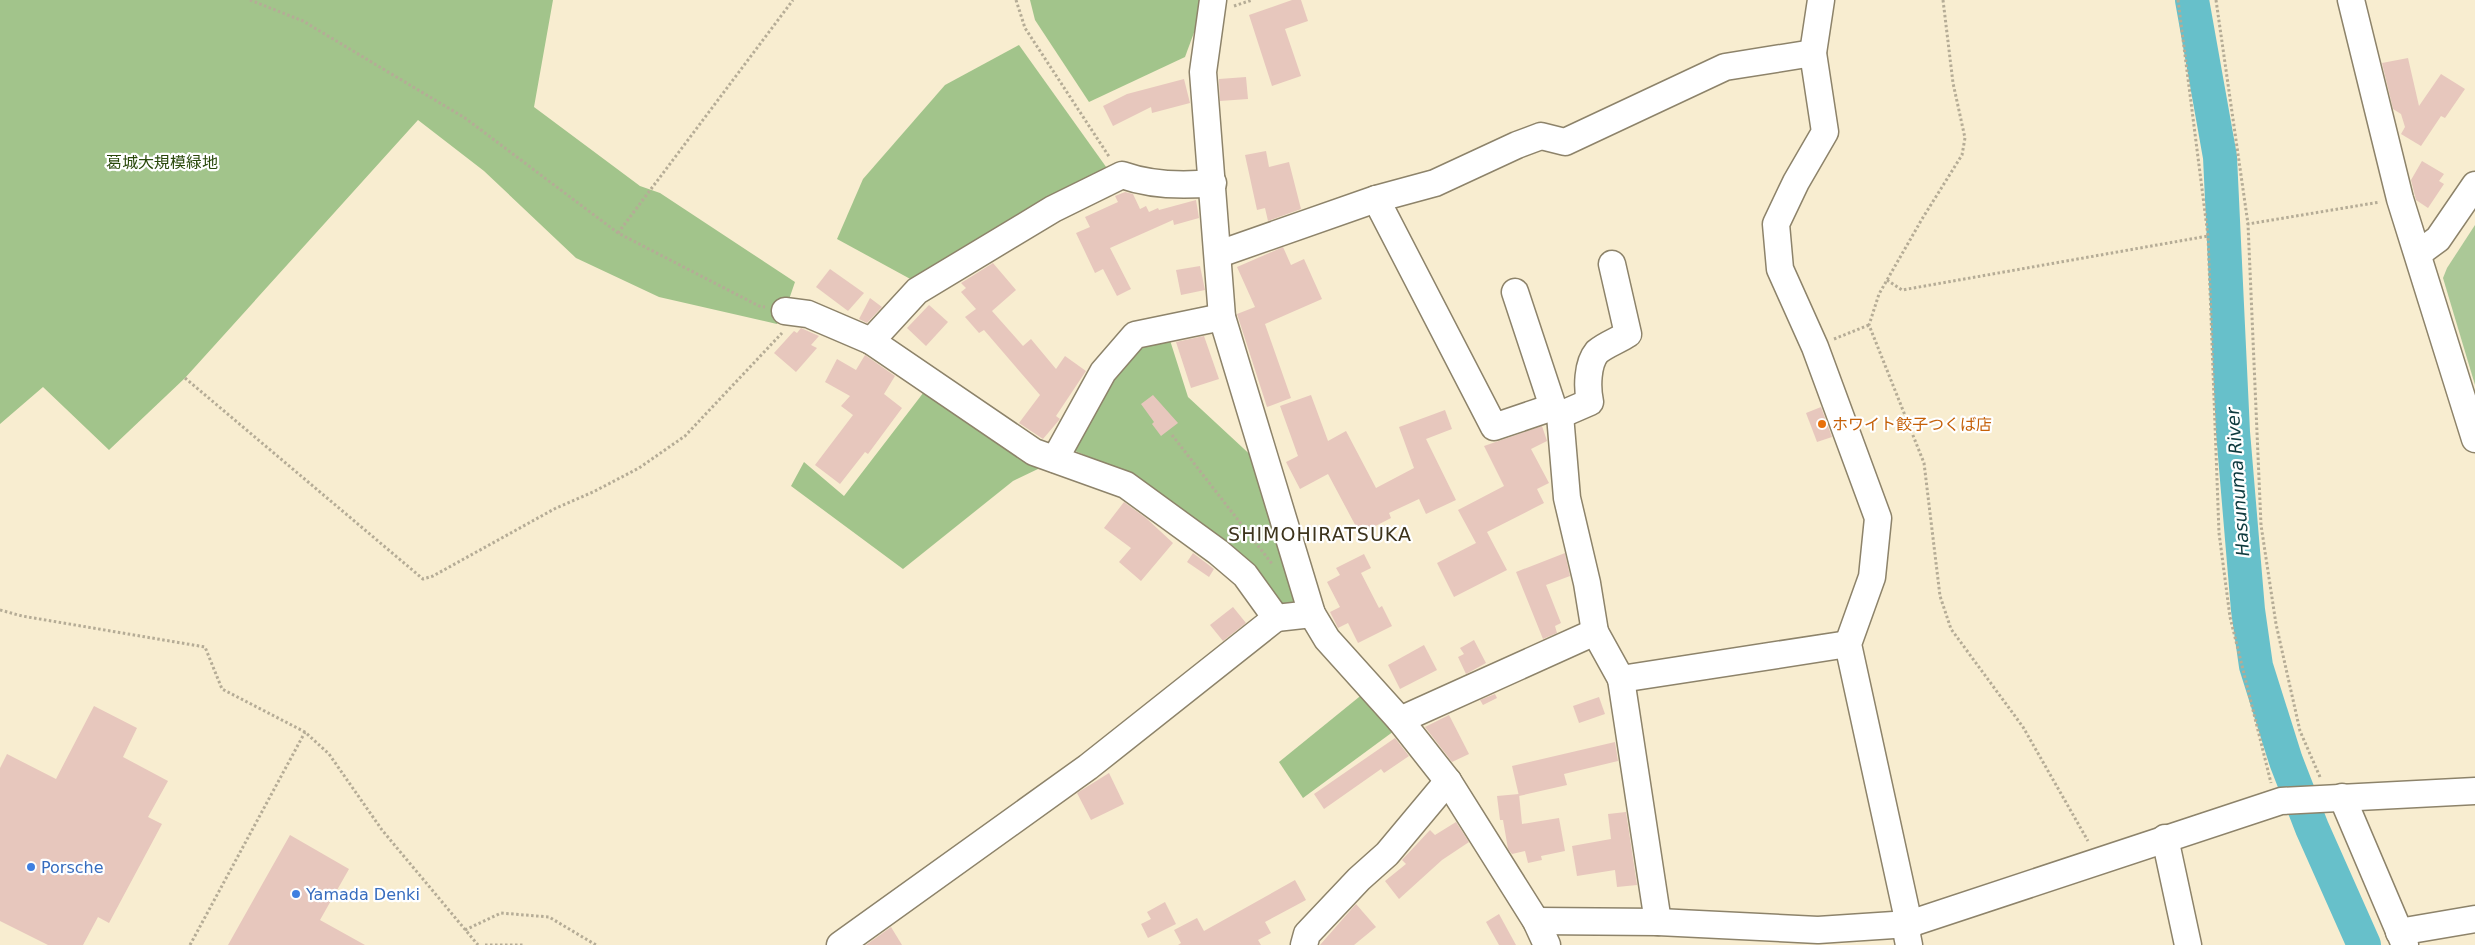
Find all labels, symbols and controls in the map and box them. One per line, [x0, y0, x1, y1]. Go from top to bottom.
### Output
park label: 葛城大規模緑地 [106, 153, 218, 172]
water label: Hasunuma River [2222, 405, 2253, 557]
place label: ホワイト餃子つくば店 [1832, 415, 1992, 434]
marker: ホワイト餃子つくば店 [1816, 418, 1828, 430]
district label: SHIMOHIRATSUKA [1228, 523, 1412, 545]
place label: Porsche [41, 858, 104, 877]
marker: Porsche [25, 861, 37, 873]
place label: Yamada Denki [305, 885, 420, 904]
marker: Yamada Denki [290, 888, 302, 900]

